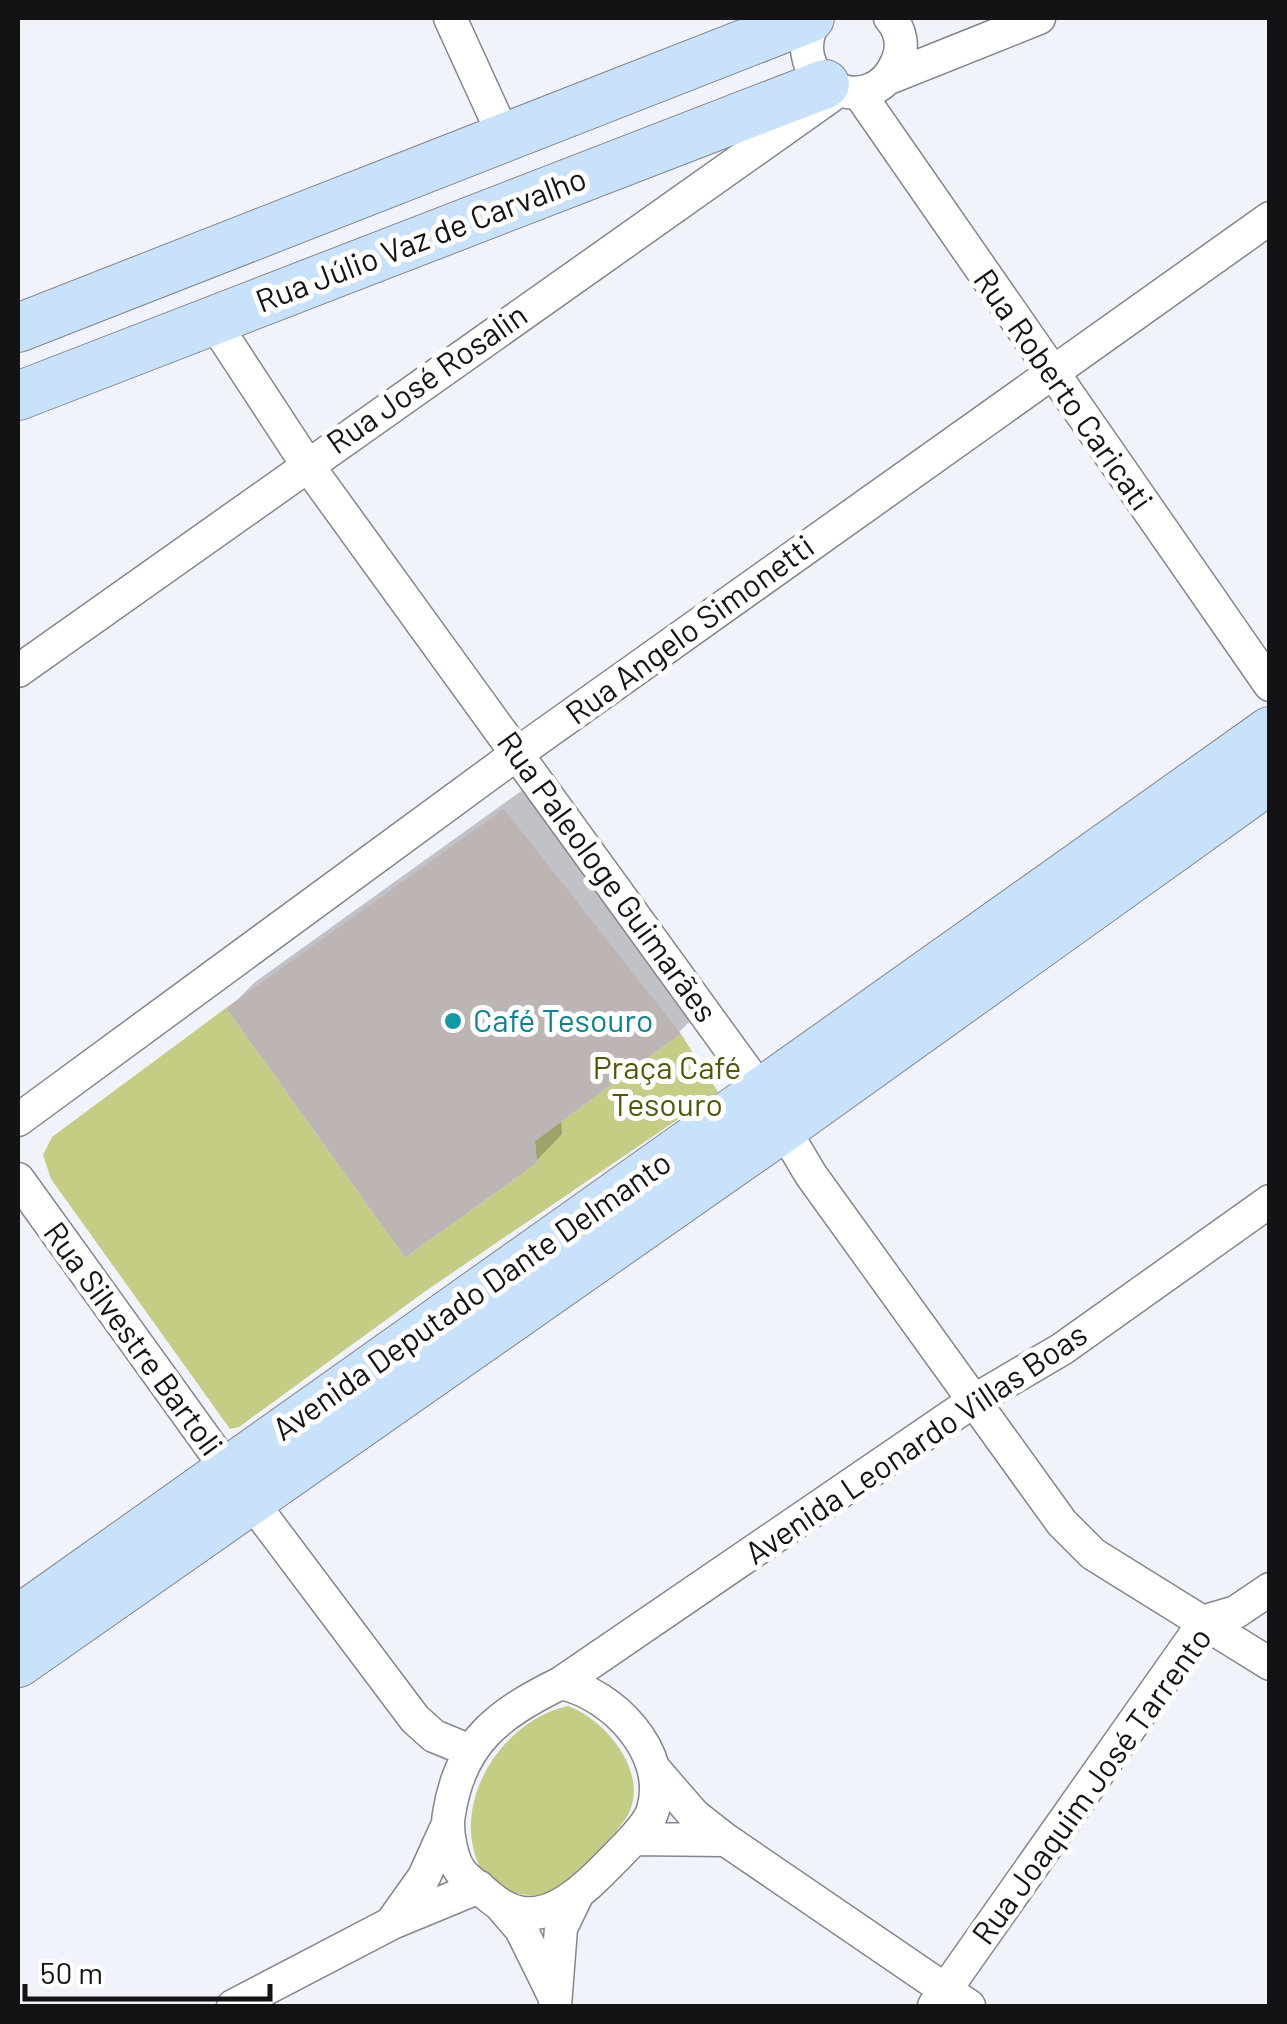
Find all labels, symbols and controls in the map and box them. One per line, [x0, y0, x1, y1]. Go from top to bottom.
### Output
street label: Rua Júlio Vaz de Carvalho [250, 158, 591, 319]
street label: Rua Roberto Caricati [967, 261, 1162, 517]
street label: Rua José Rosalin [318, 294, 533, 461]
street label: Rua Angelo Simonetti [557, 526, 820, 731]
street label: Rua Paleologe Guimarães [491, 723, 727, 1028]
place label: Café Tesouro [473, 1000, 653, 1038]
marker: Café Tesouro [442, 1010, 464, 1032]
park label: Praça Café Tesouro [593, 1047, 741, 1122]
street label: Avenida Deputado Dante Delmanto [264, 1142, 677, 1447]
street label: Rua Silvestre Bartoli [37, 1214, 232, 1462]
street label: Avenida Leonardo Villas Boas [737, 1314, 1093, 1571]
street label: Rua Joaquim José Tarrento [963, 1619, 1218, 1951]
scale bar [25, 1939, 270, 2001]
text: 50 m [40, 1954, 103, 1990]

